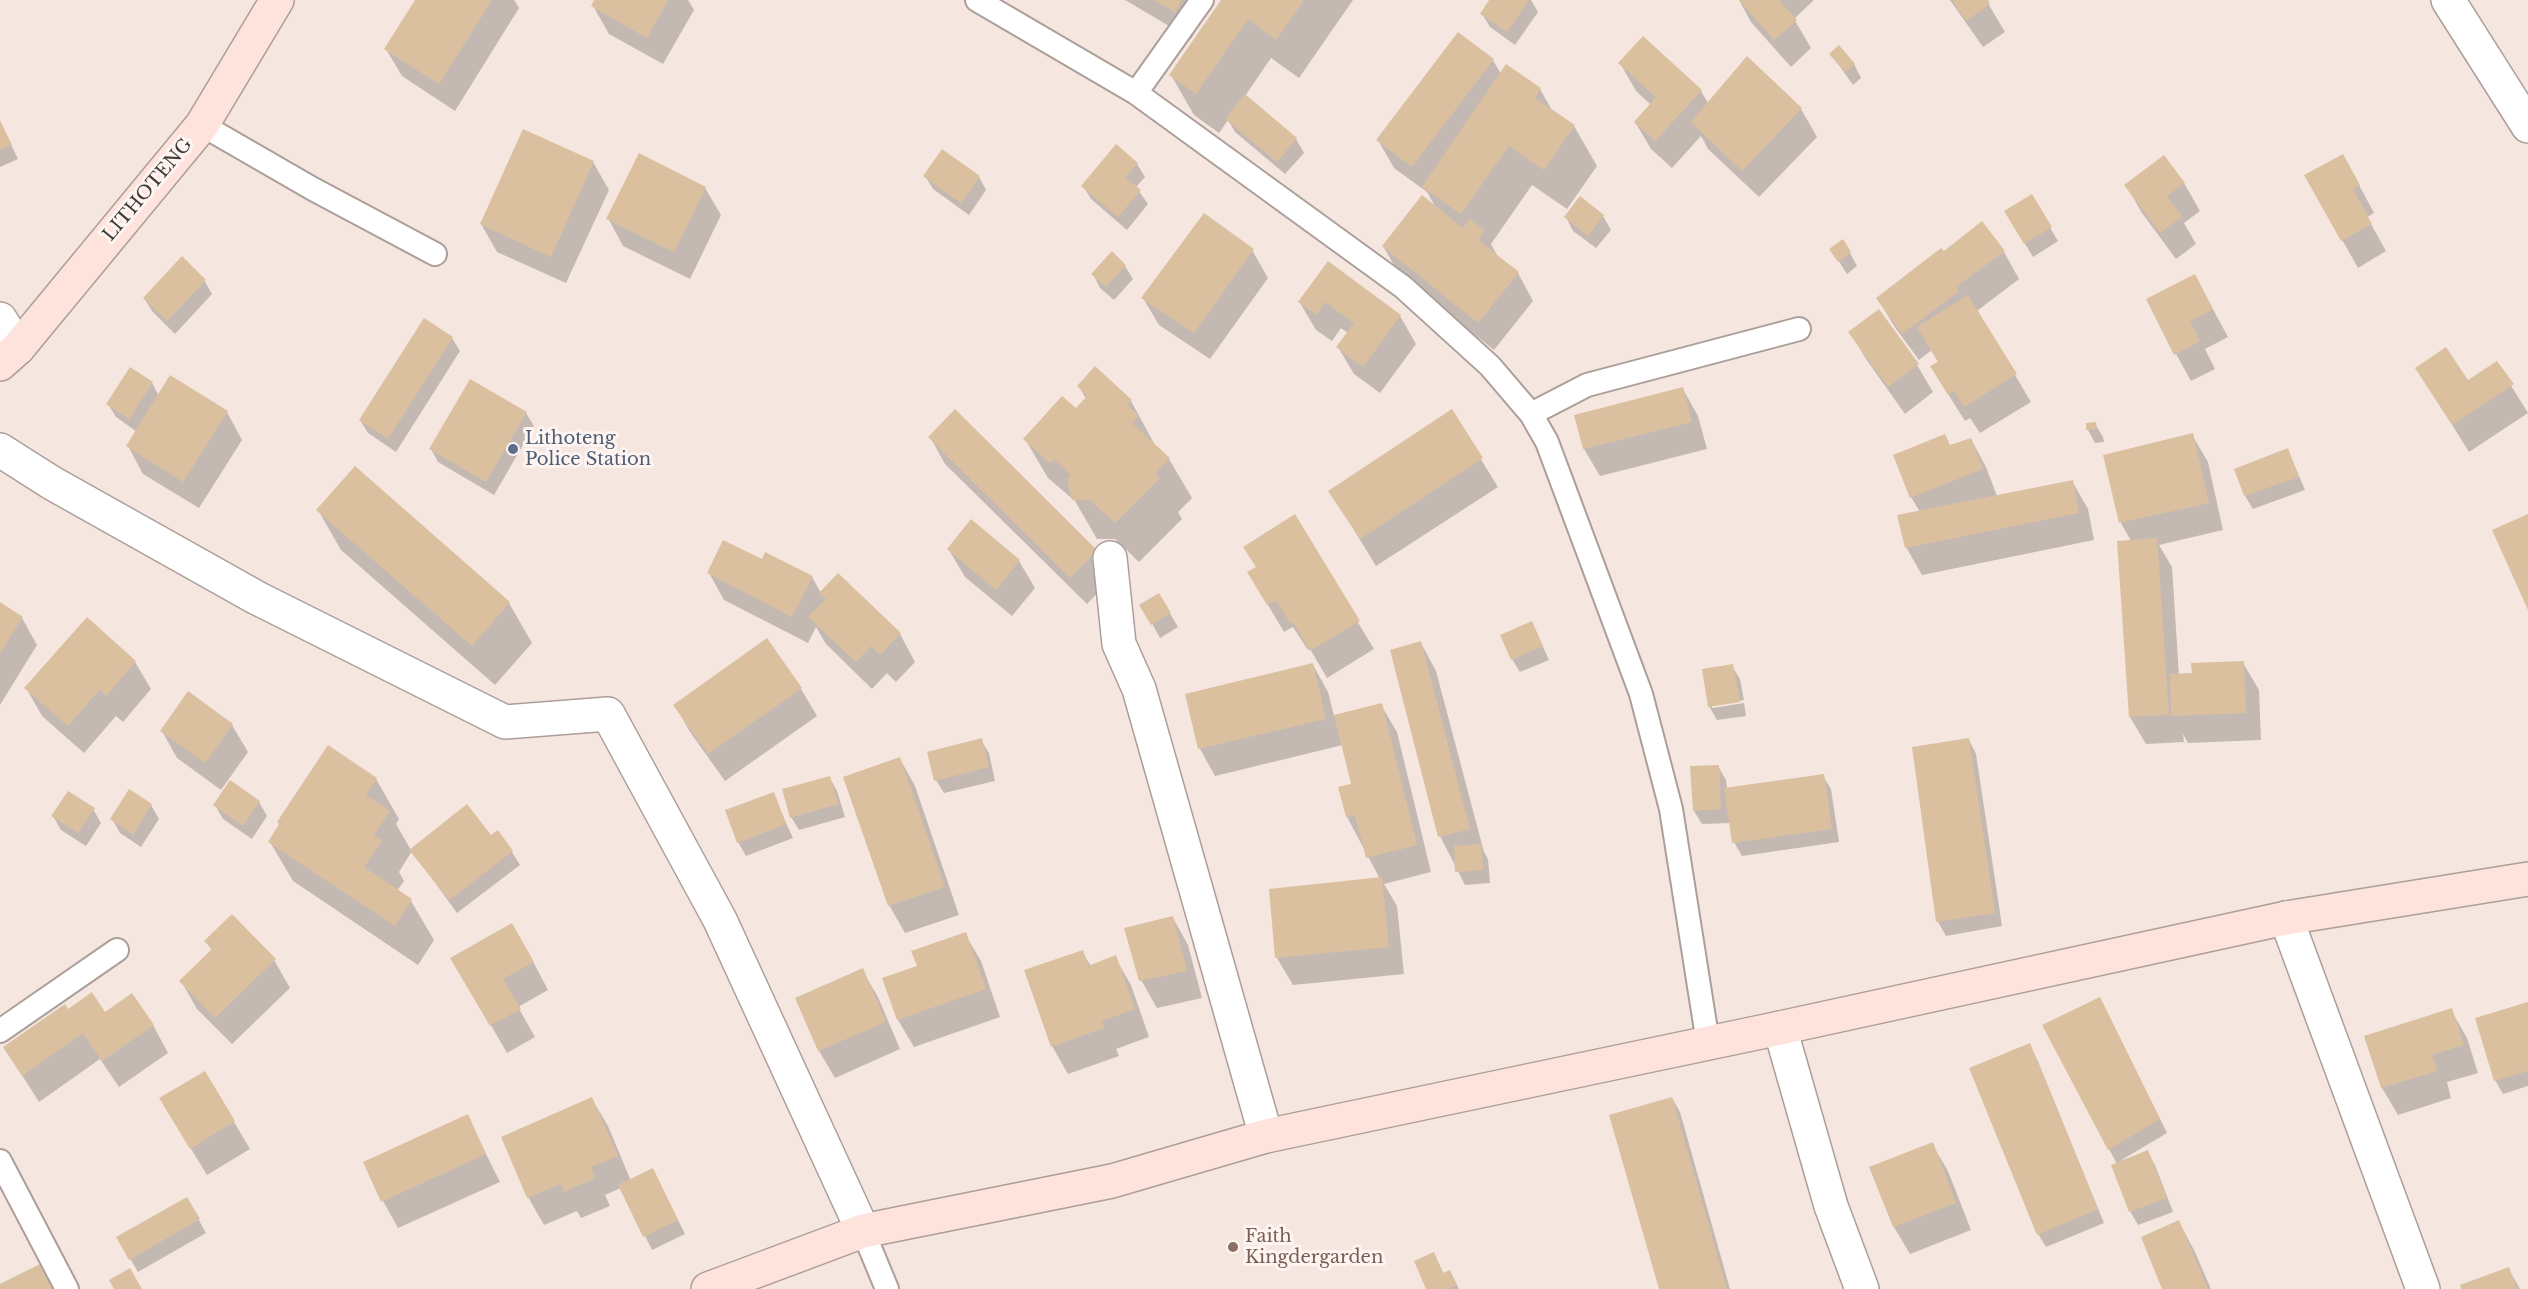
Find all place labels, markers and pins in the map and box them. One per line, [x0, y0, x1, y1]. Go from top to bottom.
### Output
place label: Lithoteng Police Station [525, 428, 651, 470]
marker: Lithoteng Police Station [506, 442, 520, 456]
place label: Faith Kingdergarden [1245, 1226, 1383, 1268]
marker: Faith Kingdergarden [1226, 1240, 1240, 1254]

